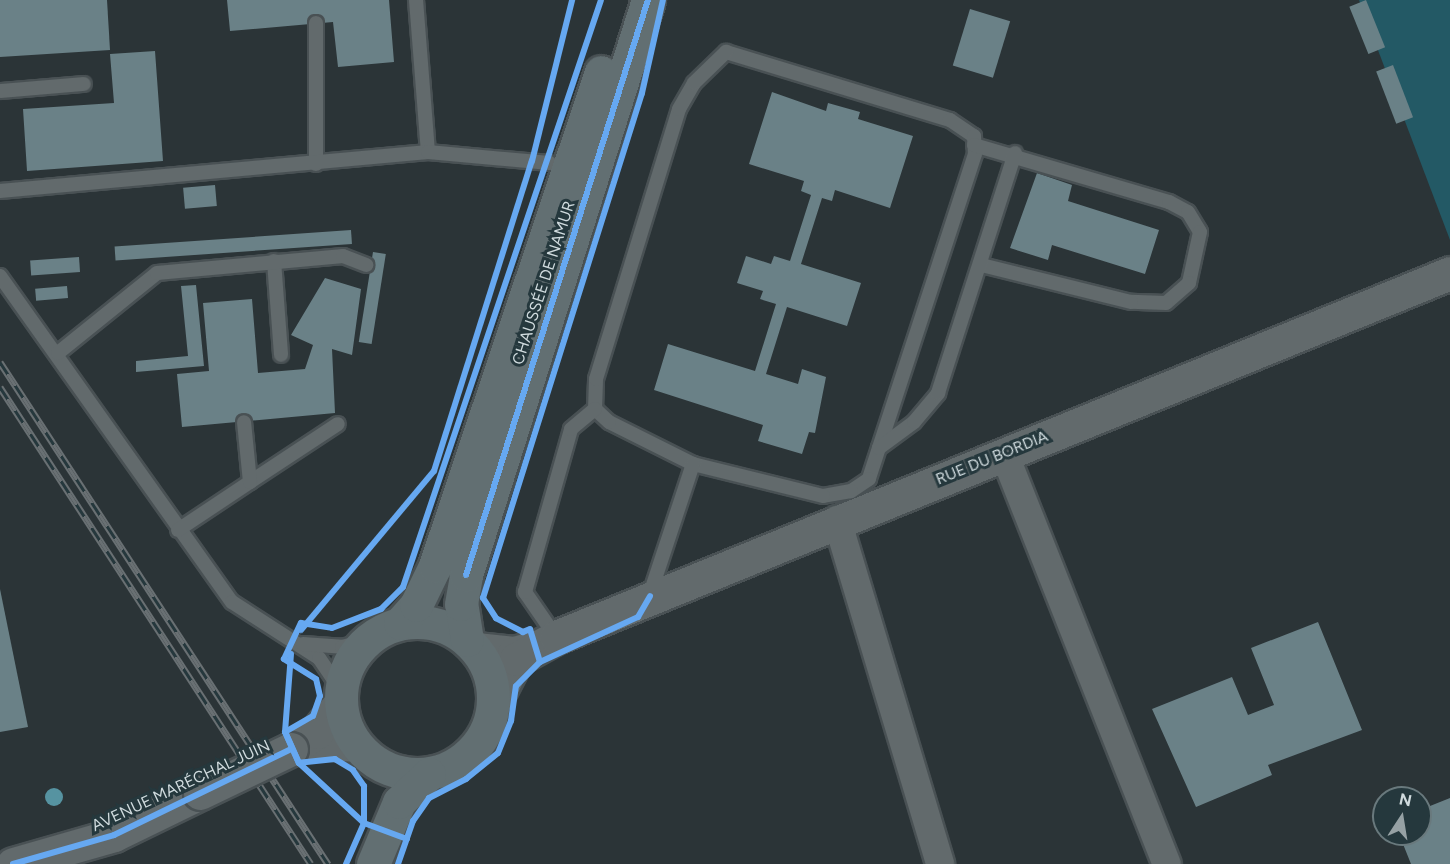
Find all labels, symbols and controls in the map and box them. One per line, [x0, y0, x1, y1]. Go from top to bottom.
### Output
street label: CHAUSSÉE DE NAMUR [508, 199, 580, 367]
street label: RUE DU BORDIA [933, 427, 1051, 489]
street label: AVENUE MARÉCHAL JUIN [89, 736, 273, 836]
north arrow [1372, 786, 1432, 846]
text: N [1397, 789, 1413, 810]

